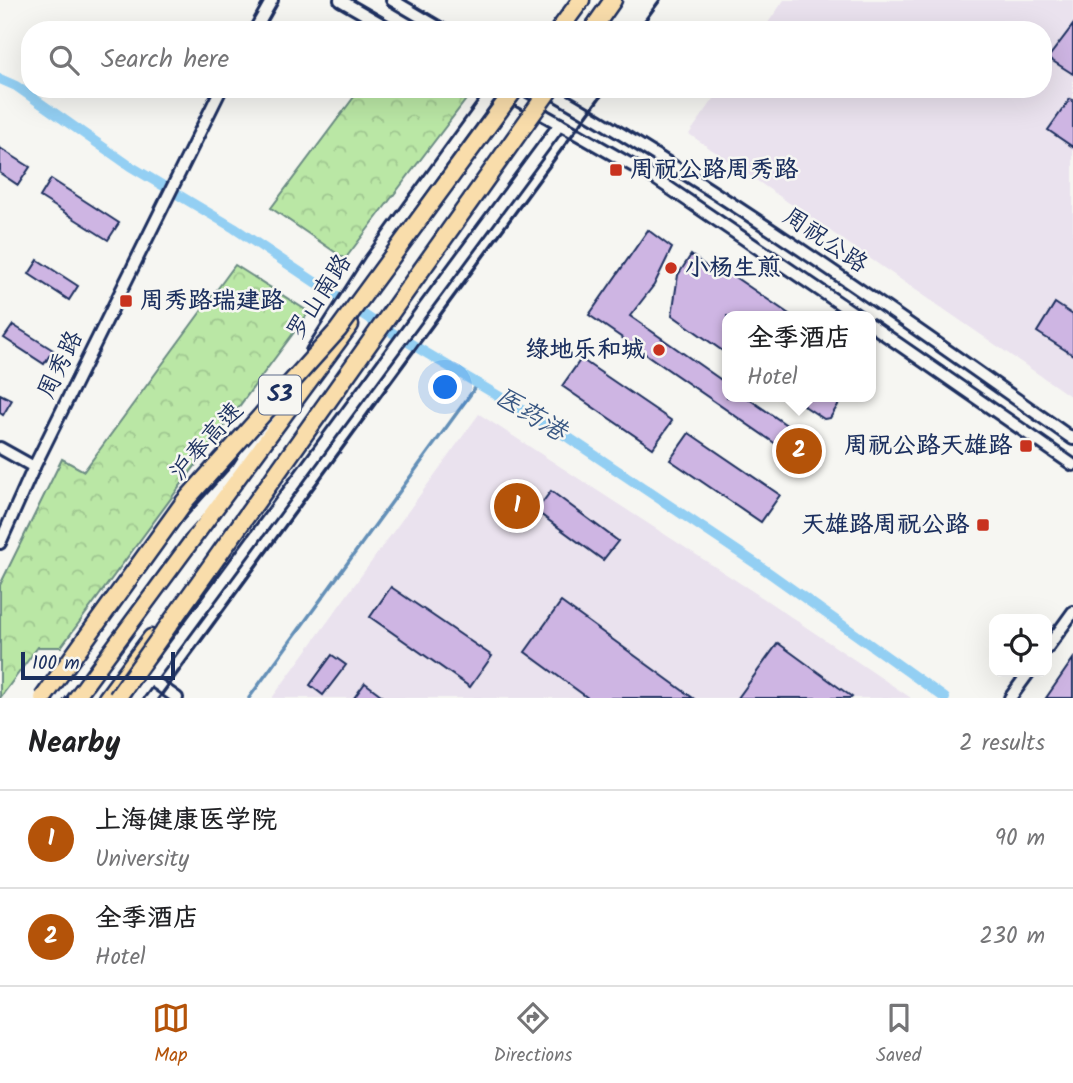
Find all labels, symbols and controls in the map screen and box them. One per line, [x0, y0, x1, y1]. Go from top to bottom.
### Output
search box [21, 21, 1052, 98]
text: Search here [101, 39, 229, 81]
icon: search [45, 41, 83, 79]
place label: 周祝公路周秀路 [630, 151, 799, 190]
marker: 周祝公路周秀路 [608, 162, 624, 178]
street label: 周祝公路 [774, 198, 876, 284]
street label: 罗山南路 [278, 246, 362, 348]
place label: 小杨生煎 [685, 249, 781, 288]
marker: 小杨生煎 [663, 260, 679, 276]
place label: 周秀路瑞建路 [140, 282, 285, 321]
marker: 周秀路瑞建路 [118, 293, 134, 309]
popup [722, 311, 876, 402]
text: 全季酒店 [747, 318, 851, 360]
street label: 周秀路 [28, 324, 94, 406]
place label: 绿地乐和城 [525, 331, 645, 370]
marker: 绿地乐和城 [651, 342, 667, 358]
text: Hotel [747, 360, 798, 396]
your location [428, 370, 462, 404]
road number: S3 [259, 376, 301, 414]
water label: 医药港 [486, 377, 577, 455]
street label: 沪奉高速 [160, 393, 254, 491]
pin: 2 [776, 425, 822, 477]
place label: 周祝公路天雄路 [844, 427, 1013, 466]
marker: 周祝公路天雄路 [1018, 438, 1034, 454]
pin: 1 [494, 480, 540, 532]
place label: 天雄路周祝公路 [801, 506, 970, 545]
marker: 天雄路周祝公路 [975, 517, 991, 533]
map controls [989, 614, 1052, 677]
button: locate [989, 614, 1052, 677]
scale bar [21, 649, 175, 681]
text: 100 m [32, 649, 80, 679]
text: Nearby [28, 720, 120, 768]
text: 2 results [959, 726, 1045, 762]
text: 上海健康医学院 [95, 800, 277, 842]
text: 1 [48, 821, 54, 857]
text: 90 m [995, 821, 1045, 857]
text: University [95, 842, 189, 878]
text: 全季酒店 [95, 898, 199, 940]
text: 2 [44, 919, 58, 955]
text: 230 m [979, 919, 1045, 955]
text: Hotel [95, 940, 146, 976]
tab: Map [152, 999, 190, 1071]
tab: Directions [494, 999, 572, 1071]
tab: Saved [876, 999, 921, 1071]

